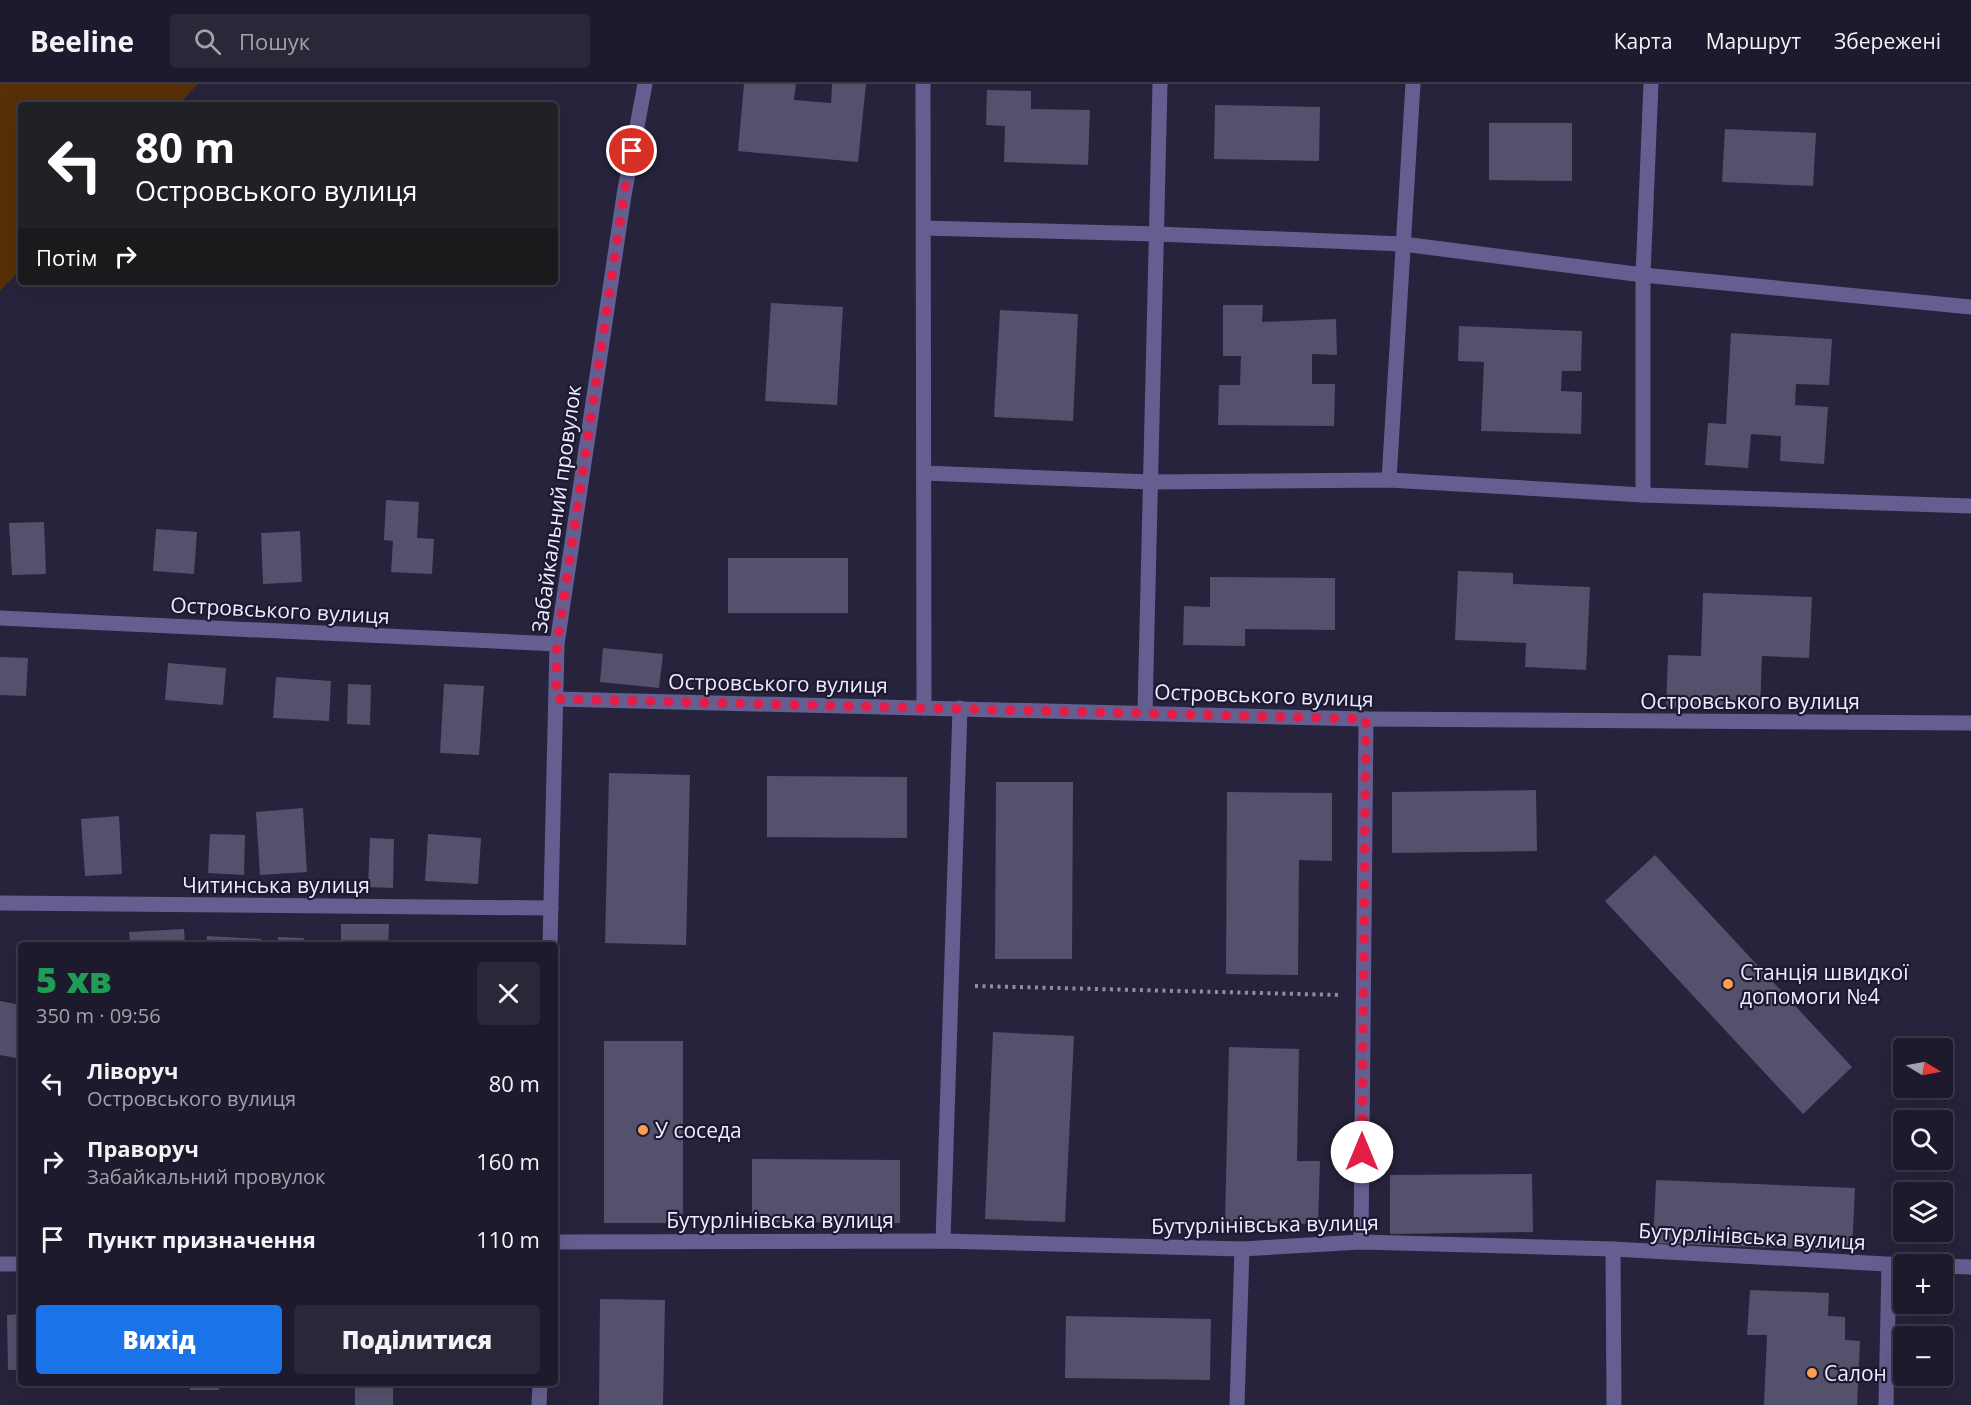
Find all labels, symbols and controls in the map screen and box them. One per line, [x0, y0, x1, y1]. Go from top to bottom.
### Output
search box [170, 14, 590, 68]
text: Beeline [30, 22, 134, 60]
icon: search [191, 25, 224, 58]
text: Пошук [239, 26, 310, 56]
text: Карта [1614, 27, 1673, 55]
text: Маршрут [1706, 27, 1801, 55]
text: Збережені [1834, 27, 1941, 55]
text: 80 m [135, 118, 235, 175]
pin [606, 125, 657, 176]
icon: left [36, 126, 114, 204]
icon: arrive [615, 134, 648, 167]
text: Островського вулиця [135, 172, 417, 209]
icon: right [109, 240, 142, 273]
text: Потім [36, 242, 97, 272]
street label: Забайкальний провулок [525, 383, 587, 635]
street label: Островського вулиця [170, 590, 390, 630]
street label: Островського вулиця [668, 667, 888, 699]
street label: Островського вулиця [1154, 677, 1374, 713]
street label: Островського вулиця [1640, 687, 1860, 715]
street label: Читинська вулиця [182, 871, 370, 899]
text: 5 хв [36, 955, 112, 1004]
place label: Станція швидкої допомоги №4 [1740, 958, 1909, 1010]
button: close [477, 962, 540, 1025]
marker: Станція швидкої допомоги №4 [1721, 977, 1735, 991]
text: 350 m · 09:56 [36, 1002, 161, 1029]
north arrow [1893, 1038, 1953, 1098]
map controls [1893, 1038, 1953, 1386]
text: Ліворуч [87, 1055, 178, 1085]
icon: left [36, 1067, 69, 1100]
text: 80 m [489, 1068, 540, 1098]
text: Островського вулиця [87, 1085, 296, 1112]
button: search [1893, 1110, 1953, 1170]
place label: У соседа [655, 1116, 742, 1144]
position arrow [1330, 1120, 1394, 1184]
marker: У соседа [636, 1123, 650, 1137]
text: Праворуч [87, 1133, 199, 1163]
icon: right [36, 1145, 69, 1178]
text: 160 m [476, 1146, 540, 1176]
text: Забайкальний провулок [87, 1163, 325, 1190]
button: layers [1893, 1182, 1953, 1242]
street label: Бутурлінівська вулиця [666, 1206, 894, 1234]
street label: Бутурлінівська вулиця [1151, 1208, 1379, 1240]
street label: Бутурлінівська вулиця [1638, 1216, 1866, 1256]
icon: arrive [36, 1223, 69, 1256]
text: Пункт призначення [87, 1224, 316, 1254]
text: 110 m [476, 1224, 540, 1254]
button: + [1893, 1254, 1953, 1314]
button: Вихід [36, 1305, 282, 1374]
button: Поділитися [294, 1305, 540, 1374]
button: − [1893, 1326, 1953, 1386]
place label: Салон [1824, 1359, 1887, 1387]
marker: Салон [1805, 1366, 1819, 1380]

